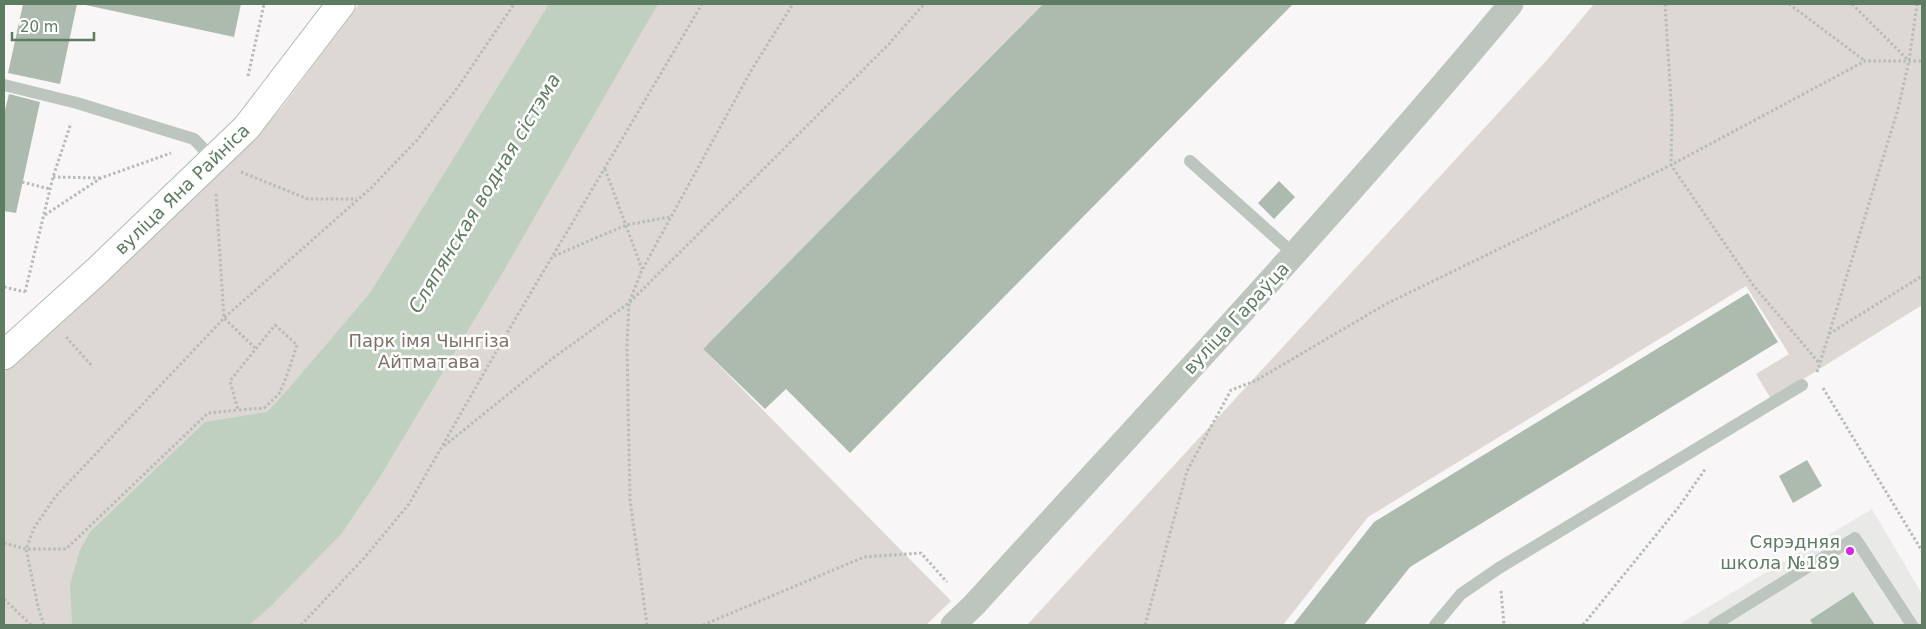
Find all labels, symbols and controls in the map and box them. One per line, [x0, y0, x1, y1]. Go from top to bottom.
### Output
scale bar [12, 10, 95, 42]
text: 20 m [20, 18, 58, 36]
water label: Сляпянская водная сістэма [404, 69, 564, 317]
street label: вуліца Яна Райніса [110, 119, 254, 259]
street label: вуліца Гараўца [1179, 258, 1293, 378]
park label: Парк імя Чынгіза Айтматава [348, 330, 510, 372]
place label: Сярэдняя школа №189 [1720, 531, 1840, 573]
marker: Сярэдняя школа №189 [1844, 545, 1856, 557]

